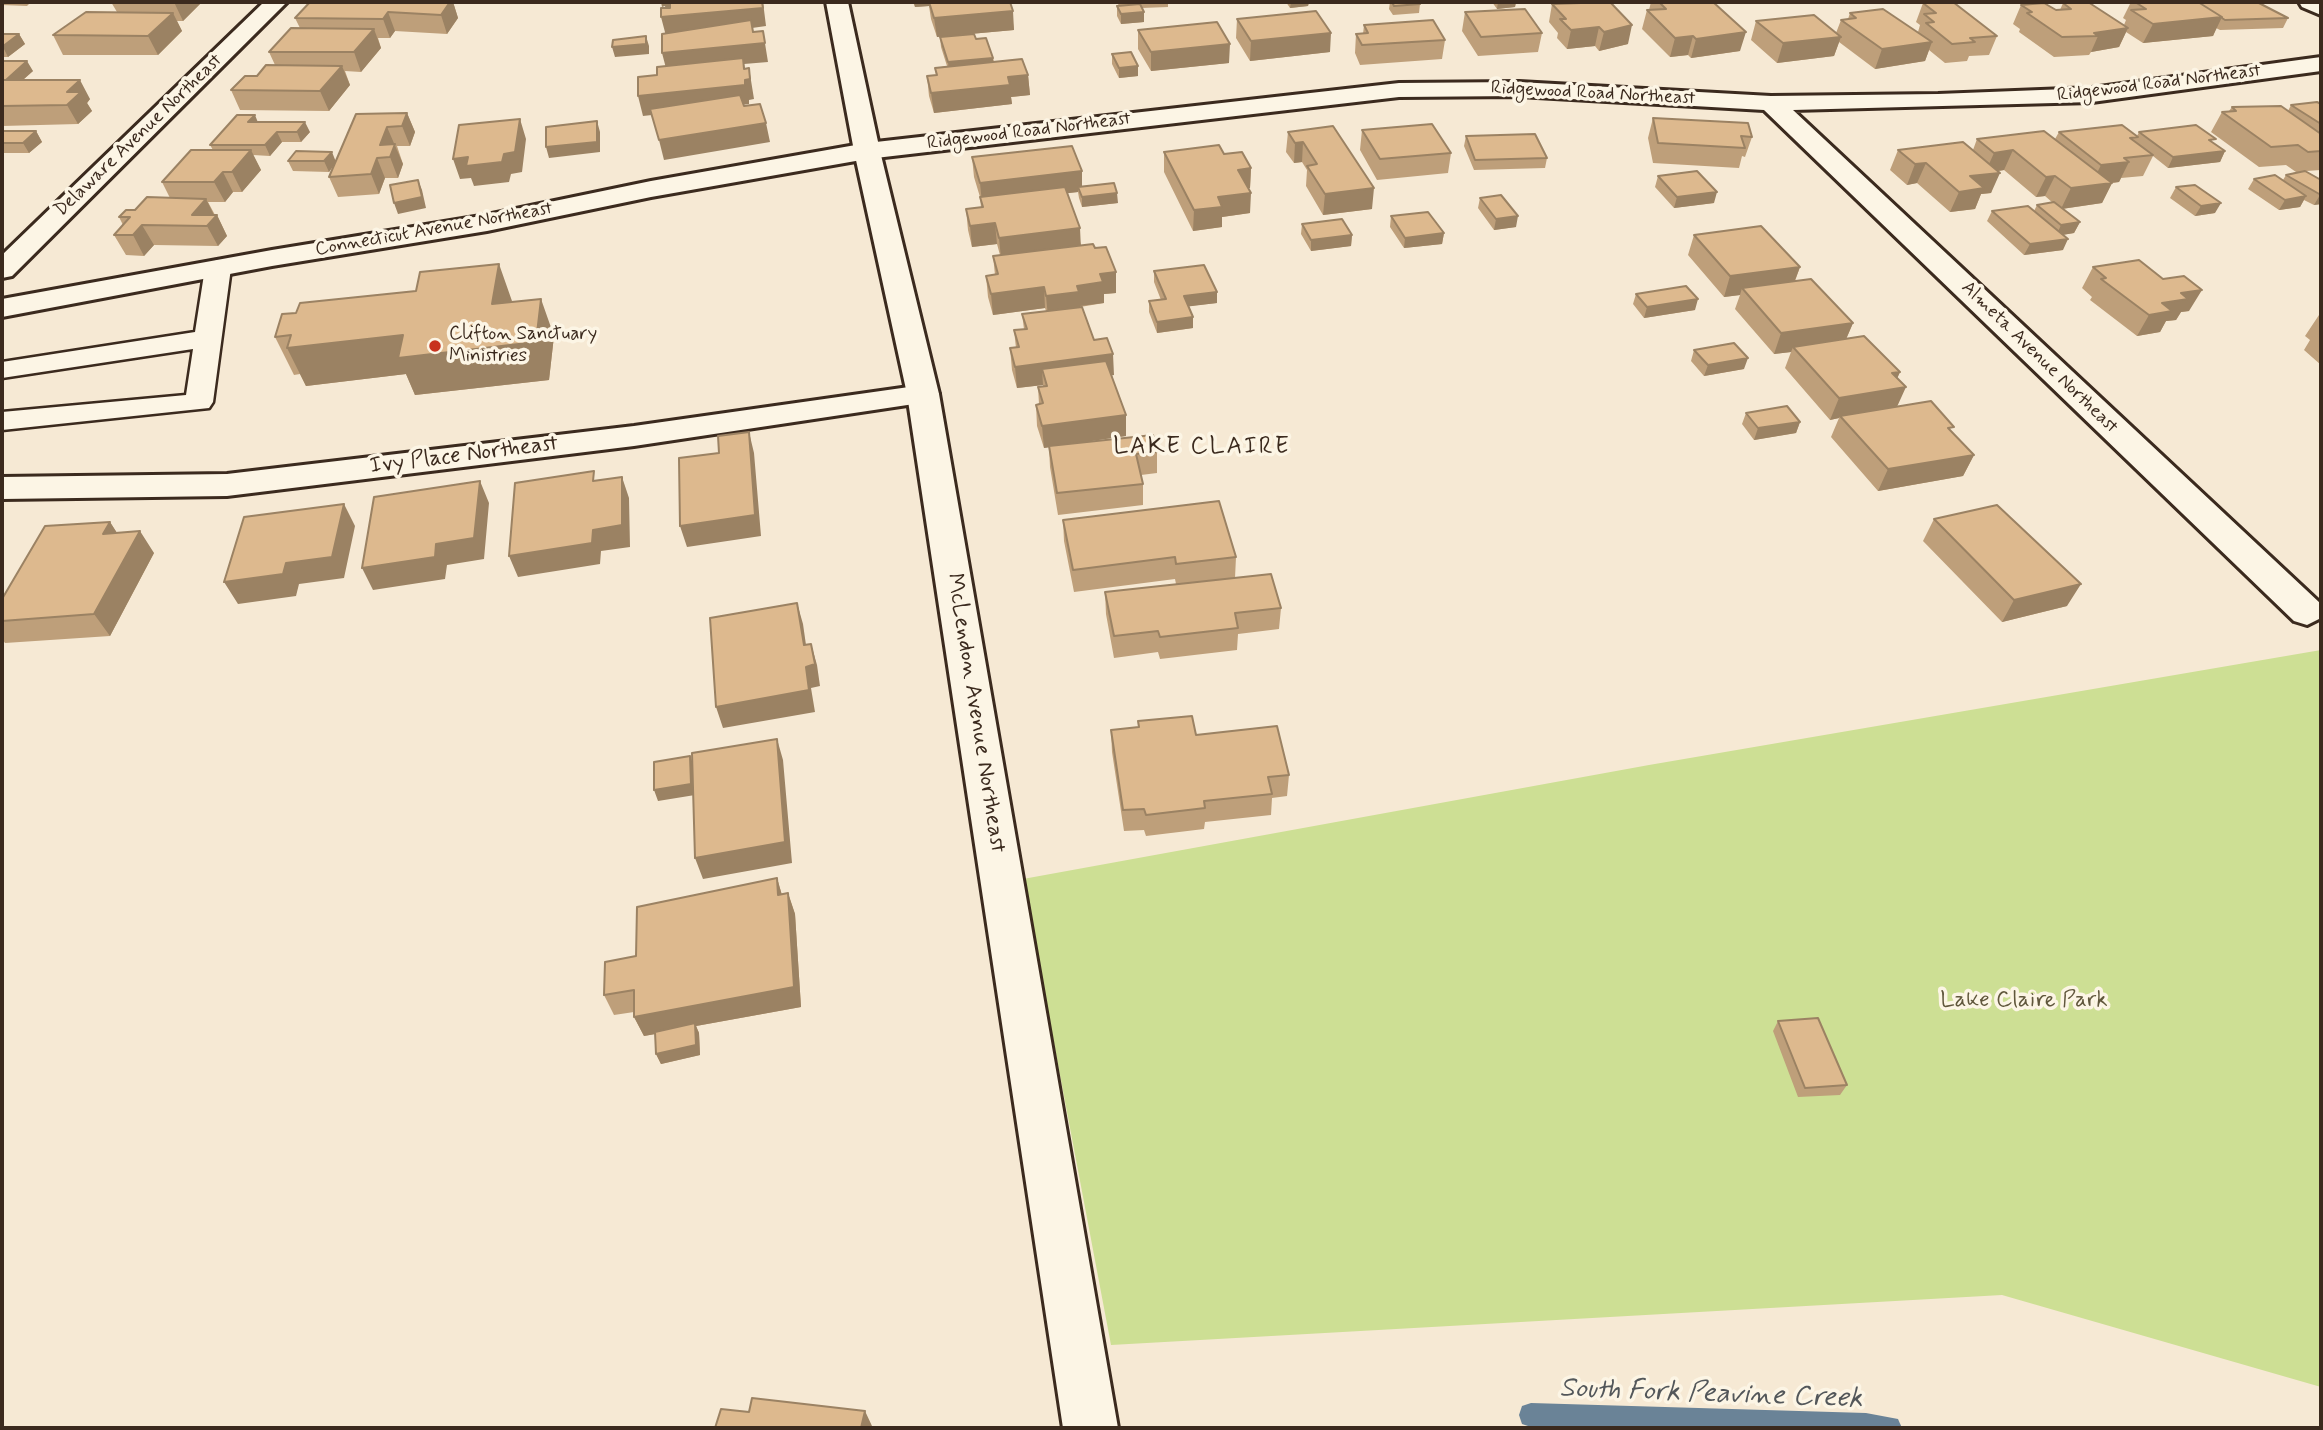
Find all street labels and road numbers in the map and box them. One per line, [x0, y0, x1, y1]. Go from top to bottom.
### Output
street label: Delaware Avenue Northeast [50, 50, 228, 222]
street label: Ridgewood Road Northeast [2056, 60, 2262, 108]
street label: Ridgewood Road Northeast [1490, 77, 1696, 111]
street label: Ridgewood Road Northeast [926, 108, 1132, 156]
street label: Connecticut Avenue Northeast [314, 198, 554, 262]
street label: Almeta Avenue Northeast [1956, 277, 2122, 439]
street label: Ivy Place Northeast [368, 431, 560, 481]
street label: McLendon Avenue Northeast [939, 571, 1011, 855]

